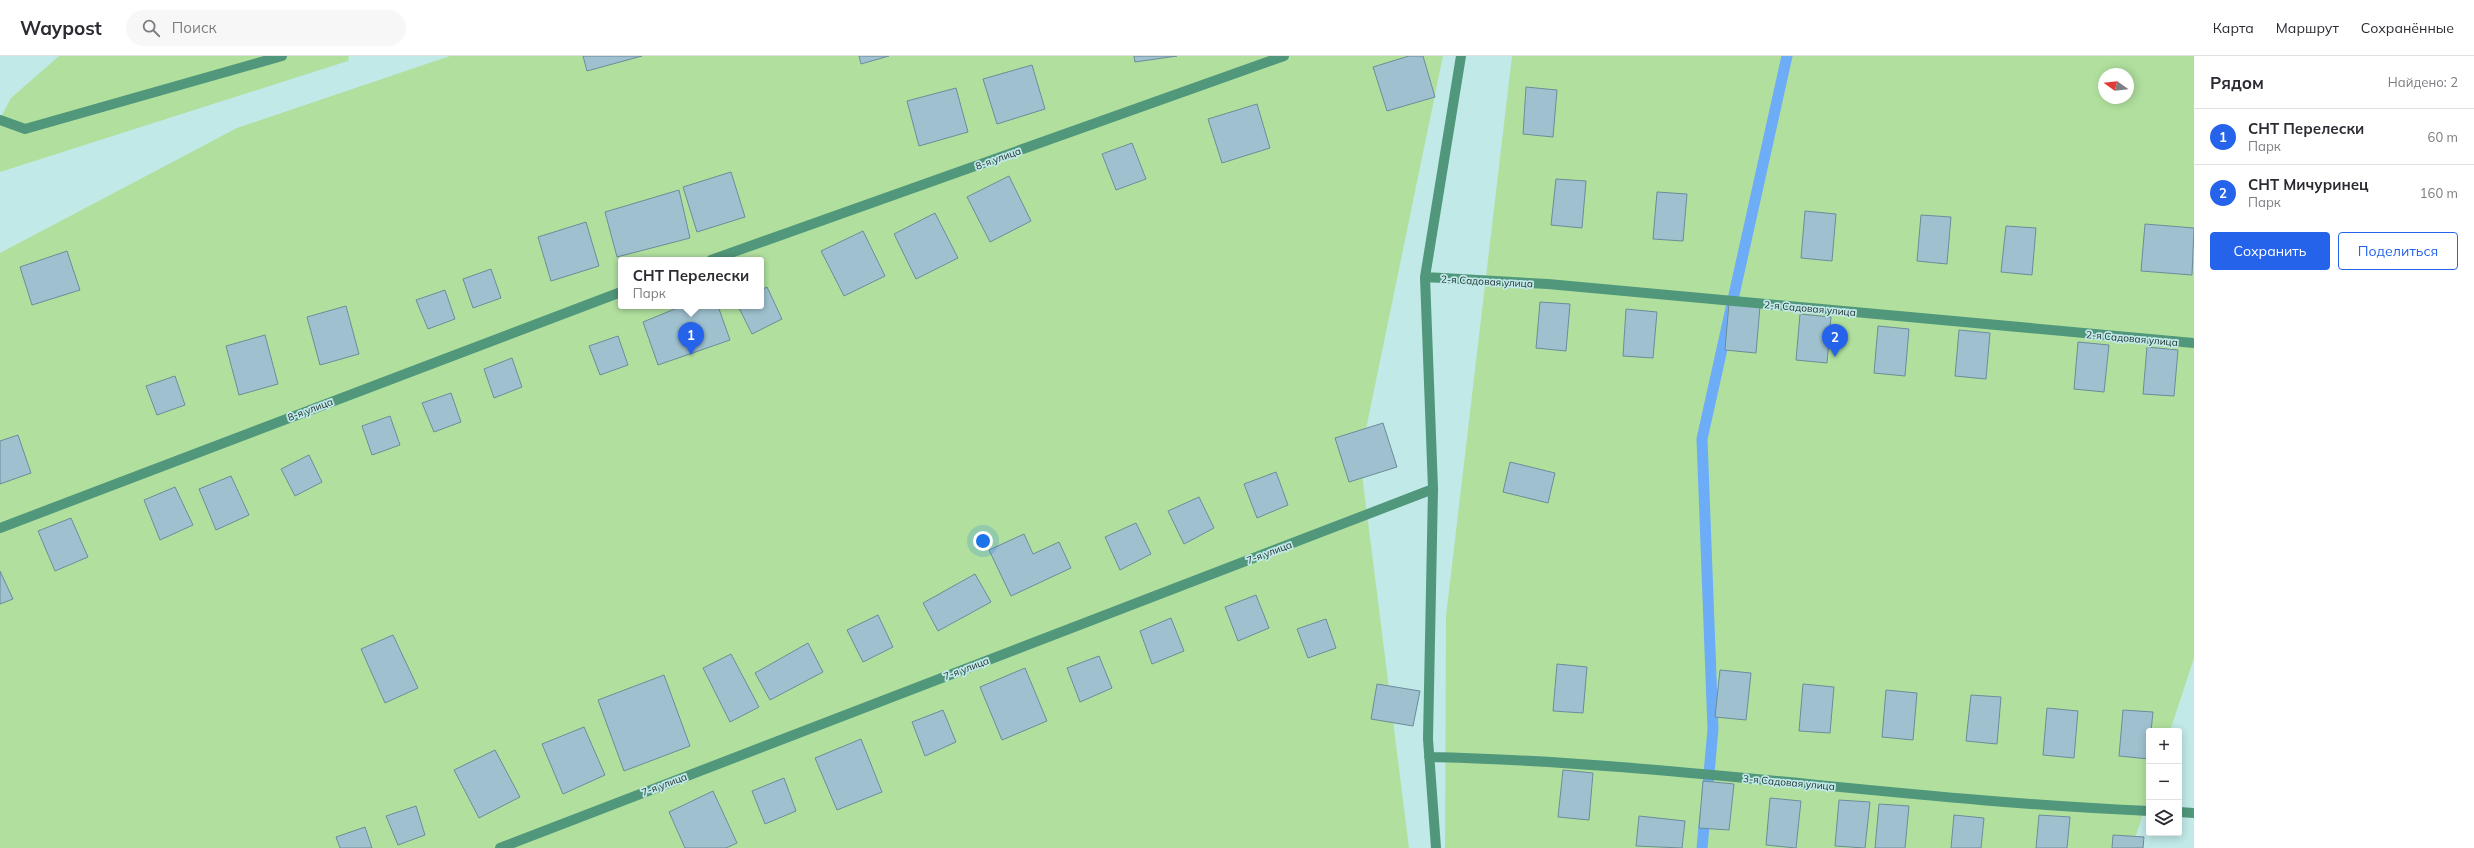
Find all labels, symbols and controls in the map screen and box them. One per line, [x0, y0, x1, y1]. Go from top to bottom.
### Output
search box [126, 10, 406, 46]
text: Waypost [20, 16, 102, 40]
icon: search [140, 17, 162, 39]
text: Поиск [172, 18, 217, 37]
text: Карта [2213, 19, 2254, 37]
text: Маршрут [2276, 19, 2339, 37]
text: Сохранённые [2361, 19, 2454, 37]
north arrow [2098, 68, 2134, 104]
text: Рядом [2210, 72, 2264, 93]
text: Найдено: 2 [2388, 74, 2458, 90]
text: СНТ Перелески [2248, 119, 2364, 138]
text: 1 [2219, 129, 2227, 145]
text: 60 m [2428, 129, 2458, 145]
text: Парк [2248, 138, 2281, 154]
street label: 8-я улица [974, 144, 1023, 173]
text: СНТ Мичуринец [2248, 175, 2369, 194]
text: 2 [2219, 185, 2227, 201]
text: 160 m [2420, 185, 2458, 201]
text: Парк [2248, 194, 2281, 210]
button: Сохранить [2210, 232, 2330, 270]
button: Поделиться [2338, 232, 2458, 270]
popup [618, 257, 764, 309]
text: СНТ Перелески [633, 266, 749, 285]
street label: 2-я Садовая улица [1441, 273, 1533, 290]
text: Парк [633, 285, 666, 301]
street label: 2-я Садовая улица [1764, 298, 1856, 319]
pin: 1 [678, 322, 704, 355]
pin: 2 [1822, 324, 1848, 357]
street label: 2-я Садовая улица [2086, 328, 2178, 349]
street label: 8-я улица [286, 395, 335, 424]
your location [973, 531, 993, 551]
street label: 7-я улица [1245, 538, 1294, 567]
street label: 7-я улица [942, 654, 991, 683]
map controls [2146, 728, 2182, 836]
button: + [2146, 728, 2182, 764]
button: − [2146, 764, 2182, 800]
street label: 7-я улица [640, 770, 689, 799]
street label: 3-я Садовая улица [1743, 772, 1835, 793]
button: layers [2146, 800, 2182, 836]

